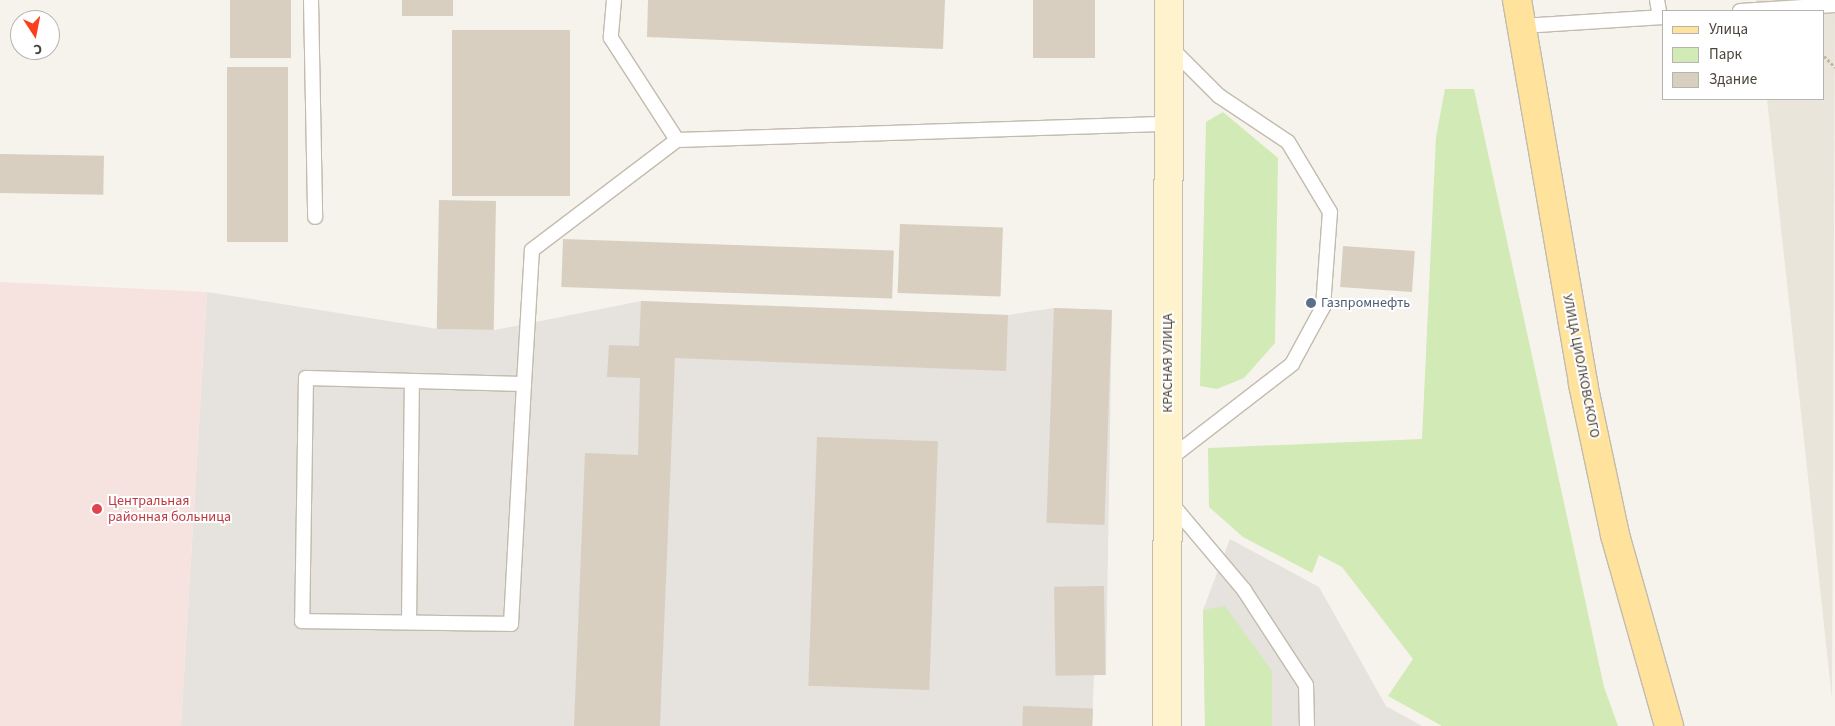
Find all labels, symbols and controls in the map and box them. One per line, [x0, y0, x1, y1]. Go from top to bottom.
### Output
north arrow [10, 10, 60, 60]
legend [1662, 10, 1825, 100]
text: Улица [1709, 19, 1748, 40]
text: С [32, 38, 44, 59]
text: Парк [1709, 44, 1742, 65]
text: Здание [1709, 69, 1757, 90]
street label: УЛИЦА ЦИОЛКОВСКОГО [1559, 293, 1603, 439]
place label: Газпромнефть [1321, 295, 1410, 311]
marker: Газпромнефть [1305, 297, 1317, 309]
street label: КРАСНАЯ УЛИЦА [1160, 313, 1176, 413]
place label: Центральная районная больница [108, 493, 231, 526]
marker: Центральная районная больница [90, 502, 104, 516]

